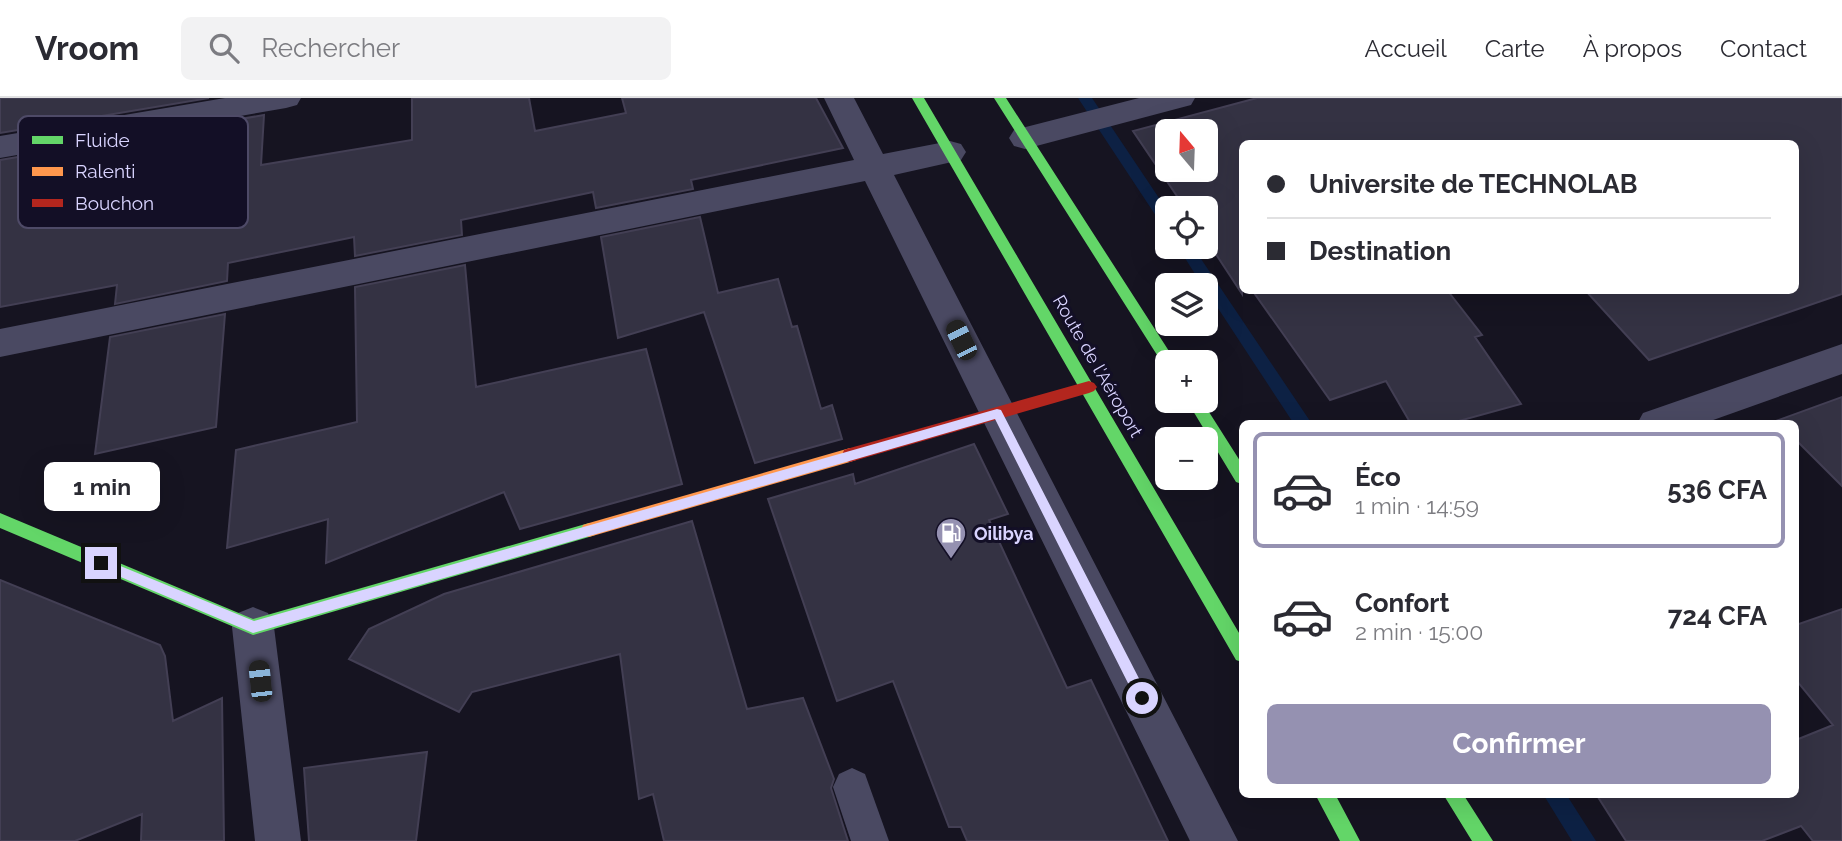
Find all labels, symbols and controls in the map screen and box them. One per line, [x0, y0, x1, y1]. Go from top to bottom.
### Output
search box [181, 17, 671, 80]
text: Vroom [35, 29, 139, 68]
icon: search [205, 29, 243, 67]
text: Rechercher [261, 33, 400, 63]
text: Accueil [1365, 34, 1447, 63]
text: Carte [1485, 34, 1545, 63]
text: À propos [1583, 34, 1682, 63]
text: Contact [1720, 34, 1807, 63]
legend [18, 116, 248, 228]
north arrow [1155, 119, 1218, 182]
map controls [1155, 119, 1218, 490]
text: Fluide [75, 129, 130, 151]
text: Ralenti [75, 160, 135, 182]
text: Universite de TECHNOLAB [1309, 169, 1637, 199]
text: Bouchon [75, 192, 154, 214]
button: locate [1155, 196, 1218, 259]
text: Destination [1309, 236, 1451, 266]
button: layers [1155, 273, 1218, 336]
street label: Route de l'Aéroport [1049, 291, 1147, 441]
car [943, 317, 980, 363]
button: + [1155, 350, 1218, 413]
button: − [1155, 427, 1218, 490]
icon: car [1271, 459, 1334, 522]
callout: 1 min [43, 462, 159, 510]
text: Éco [1355, 462, 1401, 492]
text: 1 min [73, 473, 131, 500]
text: 536 CFA [1667, 475, 1767, 505]
text: 1 min · 14:59 [1355, 492, 1479, 519]
fuel station icon: Oilibya [934, 516, 968, 560]
place label: Oilibya [974, 523, 1034, 544]
route end [85, 547, 117, 579]
icon: car [1271, 585, 1334, 648]
text: Confort [1355, 588, 1449, 618]
text: 724 CFA [1668, 601, 1767, 631]
text: 2 min · 15:00 [1355, 618, 1483, 645]
car [248, 659, 273, 703]
route start [1126, 682, 1158, 714]
button: Confirmer [1267, 704, 1771, 784]

